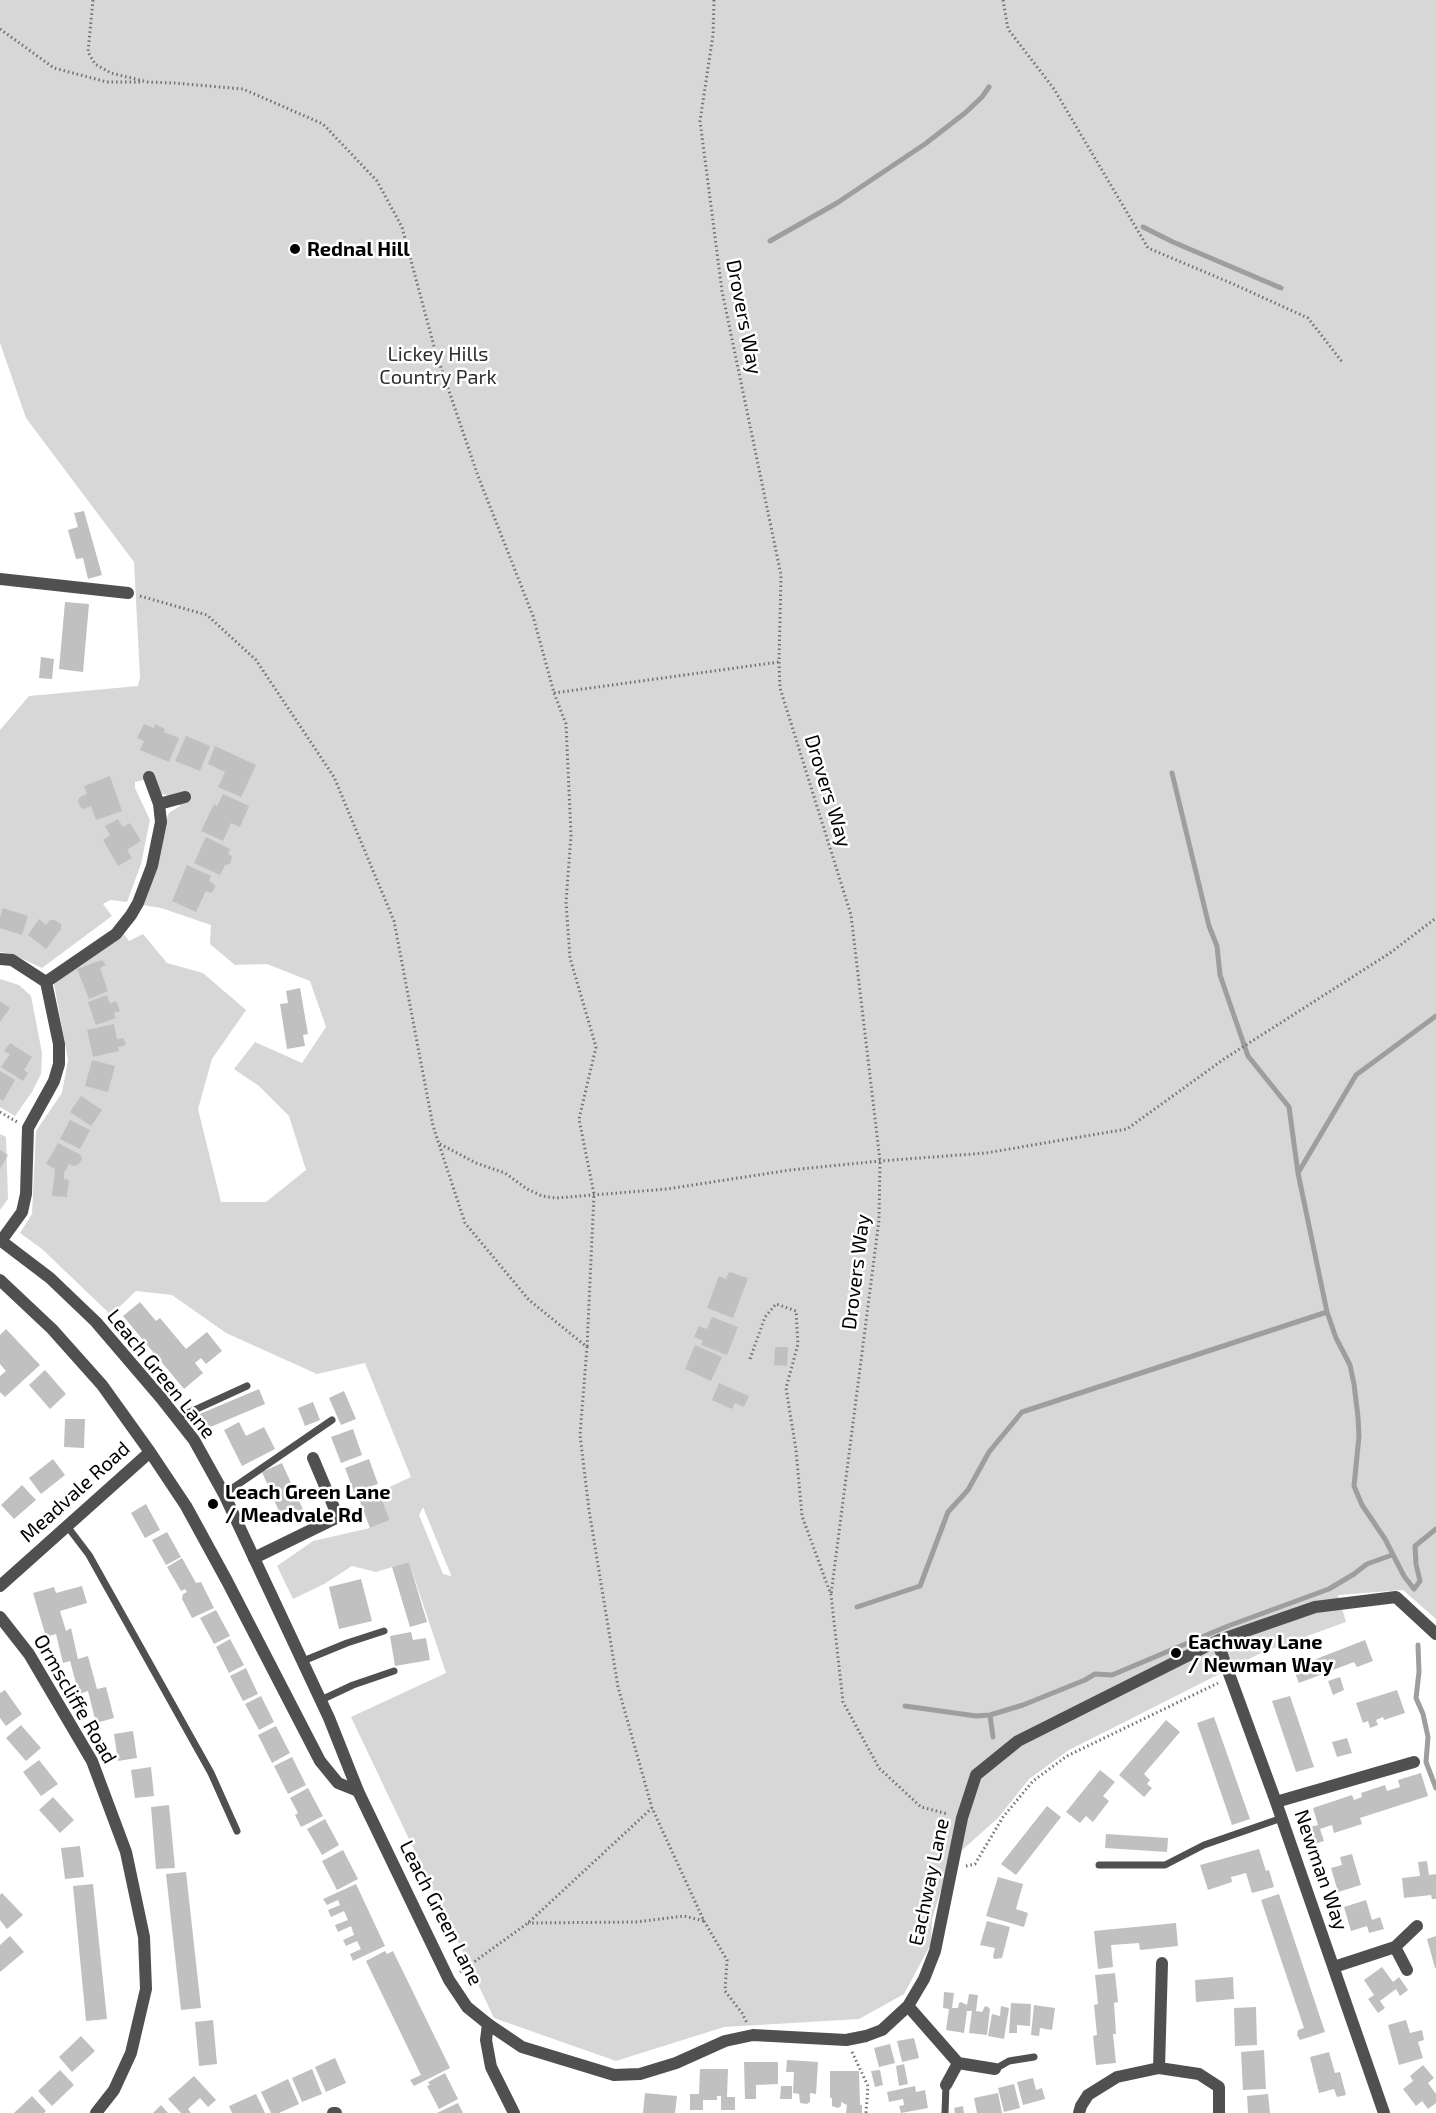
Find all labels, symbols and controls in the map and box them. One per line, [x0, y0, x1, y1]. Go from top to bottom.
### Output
place label: Rednal Hill [307, 237, 410, 261]
marker: Rednal Hill [288, 242, 302, 256]
street label: Drovers Way [721, 258, 767, 376]
park label: Lickey Hills Country Park [379, 342, 497, 389]
street label: Drovers Way [800, 732, 856, 850]
street label: Drovers Way [837, 1213, 875, 1331]
street label: Leach Green Lane [102, 1305, 220, 1443]
street label: Meadvale Road [15, 1436, 135, 1548]
place label: Leach Green Lane / Meadvale Rd [225, 1480, 391, 1527]
marker: Leach Green Lane / Meadvale Rd [206, 1497, 220, 1511]
street label: Ormscliffe Road [28, 1630, 122, 1768]
place label: Eachway Lane / Newman Way [1188, 1630, 1333, 1677]
marker: Eachway Lane / Newman Way [1169, 1646, 1183, 1660]
street label: Newman Way [1289, 1806, 1353, 1934]
street label: Eachway Lane [904, 1816, 954, 1948]
street label: Leach Green Lane [394, 1837, 488, 1989]

